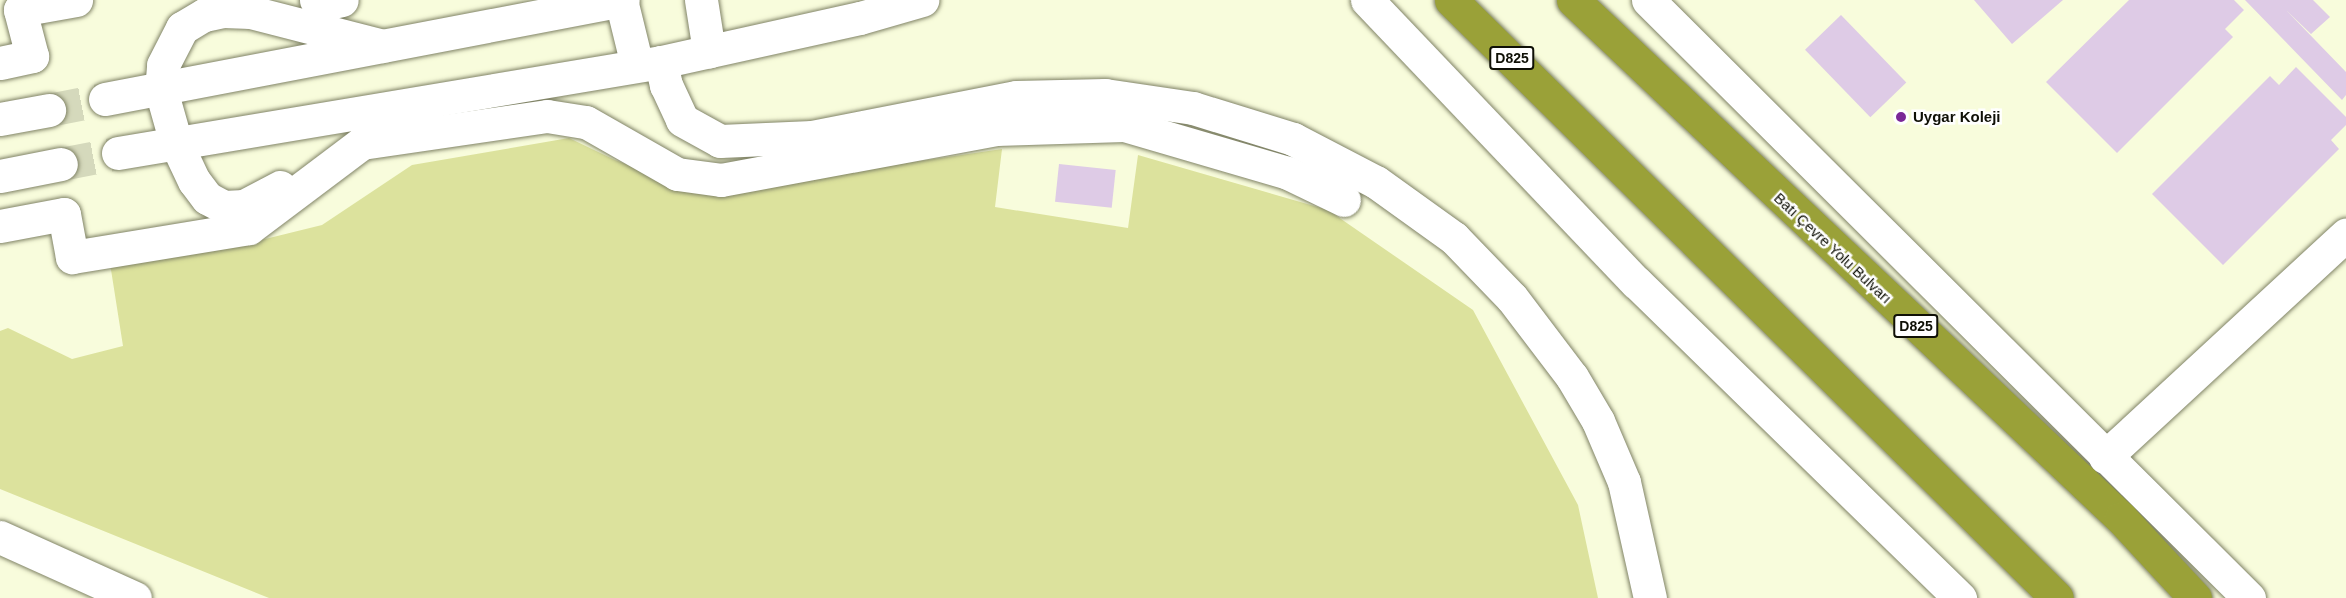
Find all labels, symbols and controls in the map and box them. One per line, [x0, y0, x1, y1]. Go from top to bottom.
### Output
road number: D825 [1488, 47, 1536, 69]
place label: Uygar Koleji [1913, 108, 2001, 126]
marker: Uygar Koleji [1894, 110, 1908, 124]
street label: Batı Çevre Yolu Bulvarı [1770, 189, 1896, 307]
road number: D825 [1892, 315, 1940, 337]

